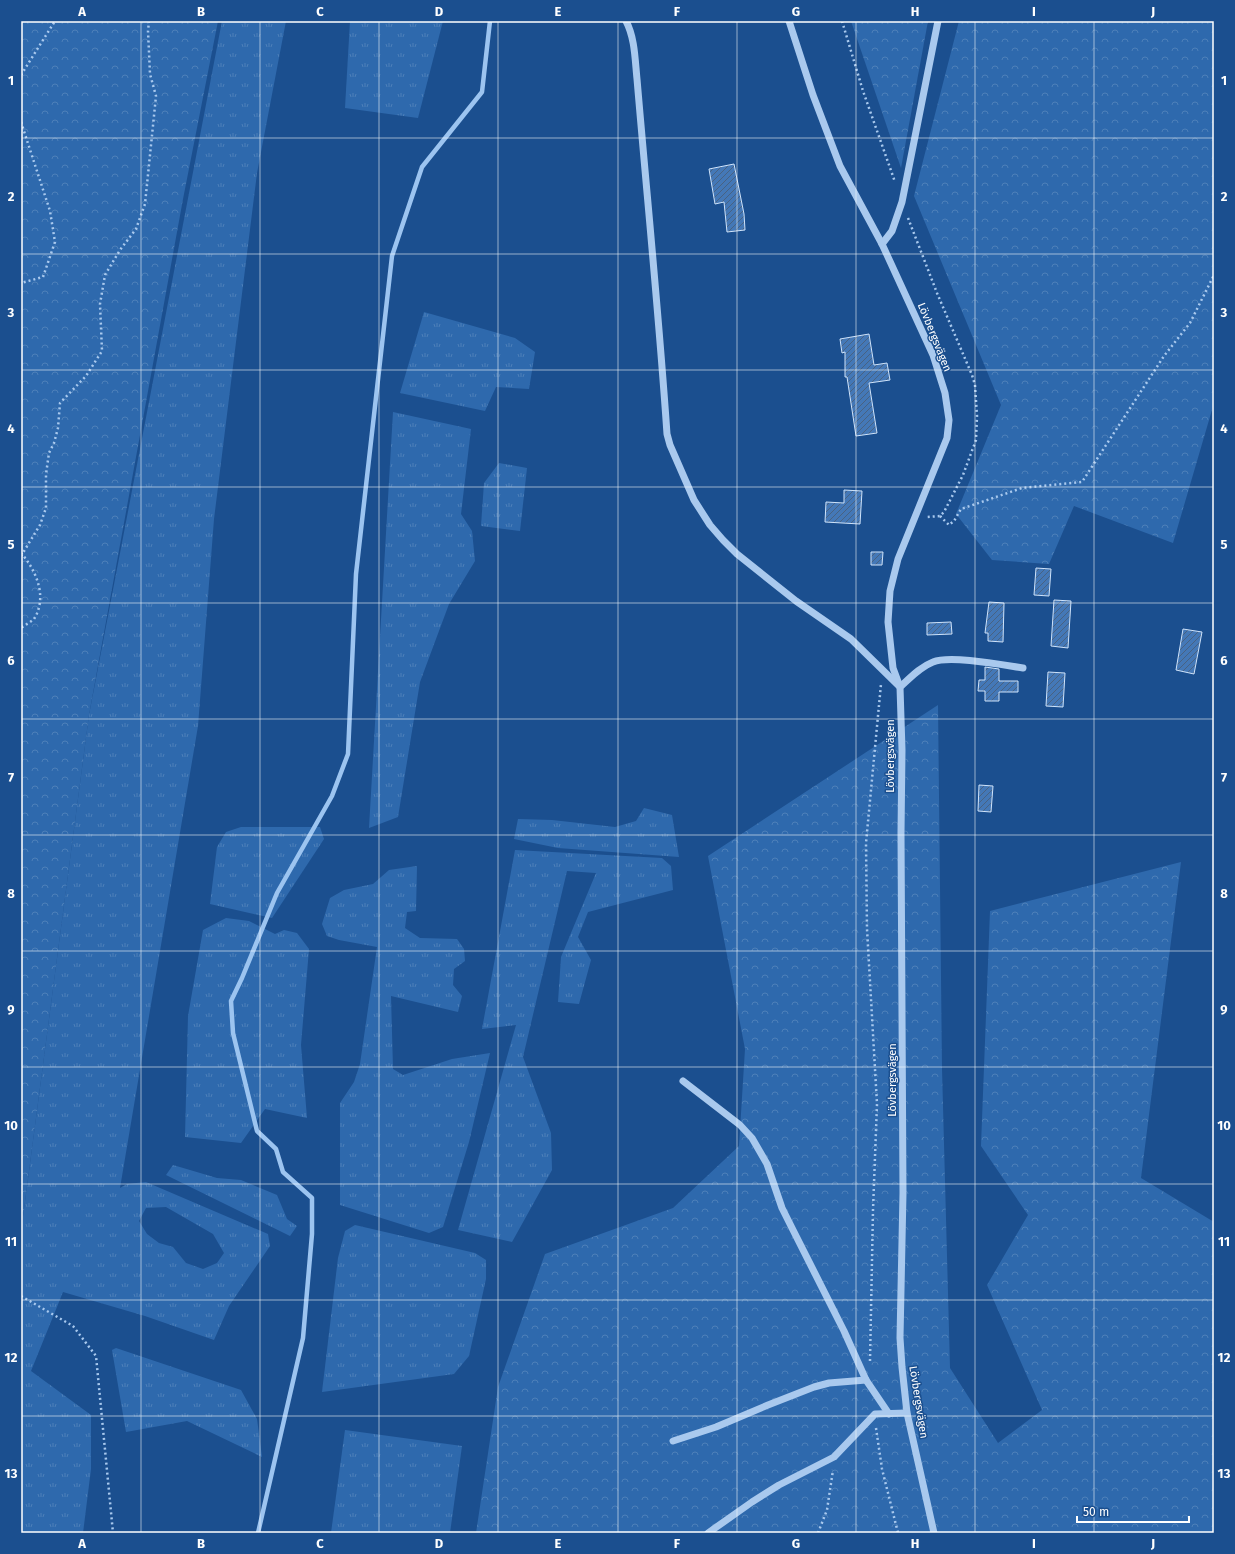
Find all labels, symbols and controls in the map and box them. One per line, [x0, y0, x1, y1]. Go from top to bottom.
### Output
text: A [77, 4, 86, 19]
text: B [197, 4, 205, 19]
text: C [316, 4, 324, 19]
text: D [435, 4, 444, 19]
text: E [555, 4, 562, 19]
text: F [674, 4, 681, 19]
text: G [792, 4, 800, 19]
text: H [911, 4, 919, 19]
text: I [1032, 4, 1036, 19]
text: J [1150, 4, 1155, 19]
text: 1 [8, 73, 14, 88]
text: 1 [1221, 73, 1227, 88]
text: 2 [8, 189, 15, 204]
text: 2 [1221, 189, 1228, 204]
street label: Lövbergsvägen [915, 301, 954, 374]
text: 3 [7, 305, 15, 320]
text: 3 [1220, 305, 1228, 320]
text: 4 [7, 421, 15, 436]
text: 4 [1220, 421, 1228, 436]
text: 5 [8, 537, 15, 552]
text: 5 [1221, 537, 1228, 552]
text: 6 [7, 653, 15, 668]
text: 6 [1220, 653, 1228, 668]
street label: Lövbergsvägen [884, 719, 897, 793]
text: 7 [8, 770, 14, 785]
text: 7 [1221, 770, 1227, 785]
text: 8 [7, 886, 15, 901]
text: 8 [1220, 886, 1228, 901]
text: 9 [7, 1002, 15, 1017]
text: 9 [1220, 1002, 1228, 1017]
street label: Lövbergsvägen [886, 1043, 899, 1117]
text: 10 [4, 1118, 18, 1133]
text: 10 [1217, 1118, 1231, 1133]
text: 11 [5, 1234, 17, 1249]
text: 11 [1218, 1234, 1230, 1249]
text: 12 [5, 1350, 18, 1365]
text: 12 [1218, 1350, 1231, 1365]
street label: Lövbergsvägen [906, 1365, 931, 1439]
text: 13 [5, 1466, 18, 1481]
text: 13 [1218, 1466, 1231, 1481]
scale bar [1077, 1498, 1189, 1524]
text: 50 m [1083, 1505, 1109, 1519]
text: A [77, 1536, 86, 1551]
text: B [197, 1536, 205, 1551]
text: C [316, 1536, 324, 1551]
text: D [435, 1536, 444, 1551]
text: E [555, 1536, 562, 1551]
text: F [674, 1536, 681, 1551]
text: G [792, 1536, 800, 1551]
text: H [911, 1536, 919, 1551]
text: I [1032, 1536, 1036, 1551]
text: J [1150, 1536, 1155, 1551]

